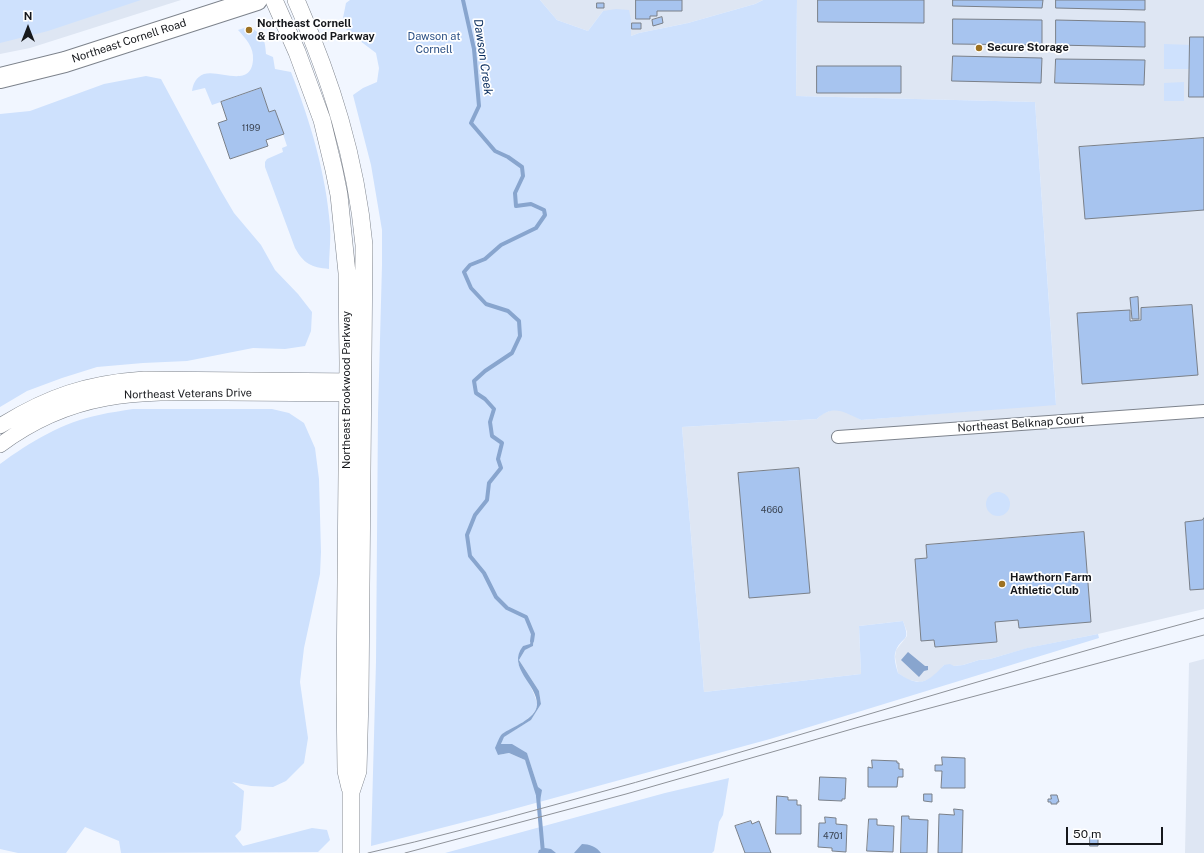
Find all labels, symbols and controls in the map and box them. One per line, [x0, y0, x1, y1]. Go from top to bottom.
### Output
north arrow [8, 8, 48, 48]
text: N [24, 10, 32, 22]
street label: Northeast Cornell Road [70, 16, 188, 66]
place label: Northeast Cornell & Brookwood Parkway [257, 17, 375, 43]
water label: Dawson Creek [471, 18, 495, 96]
marker: Northeast Cornell & Brookwood Parkway [244, 25, 254, 35]
park label: Dawson at Cornell [408, 30, 460, 56]
place label: Secure Storage [987, 41, 1069, 55]
marker: Secure Storage [974, 43, 984, 53]
house number: 1199 [242, 123, 260, 133]
street label: Northeast Brookwood Parkway [340, 311, 354, 469]
street label: Northeast Veterans Drive [124, 386, 252, 402]
street label: Northeast Belknap Court [957, 413, 1085, 435]
house number: 4660 [761, 505, 783, 515]
place label: Hawthorn Farm Athletic Club [1010, 571, 1092, 597]
marker: Hawthorn Farm Athletic Club [997, 579, 1007, 589]
scale bar [1068, 819, 1165, 845]
text: 50 m [1073, 827, 1101, 841]
house number: 4701 [823, 831, 843, 841]

